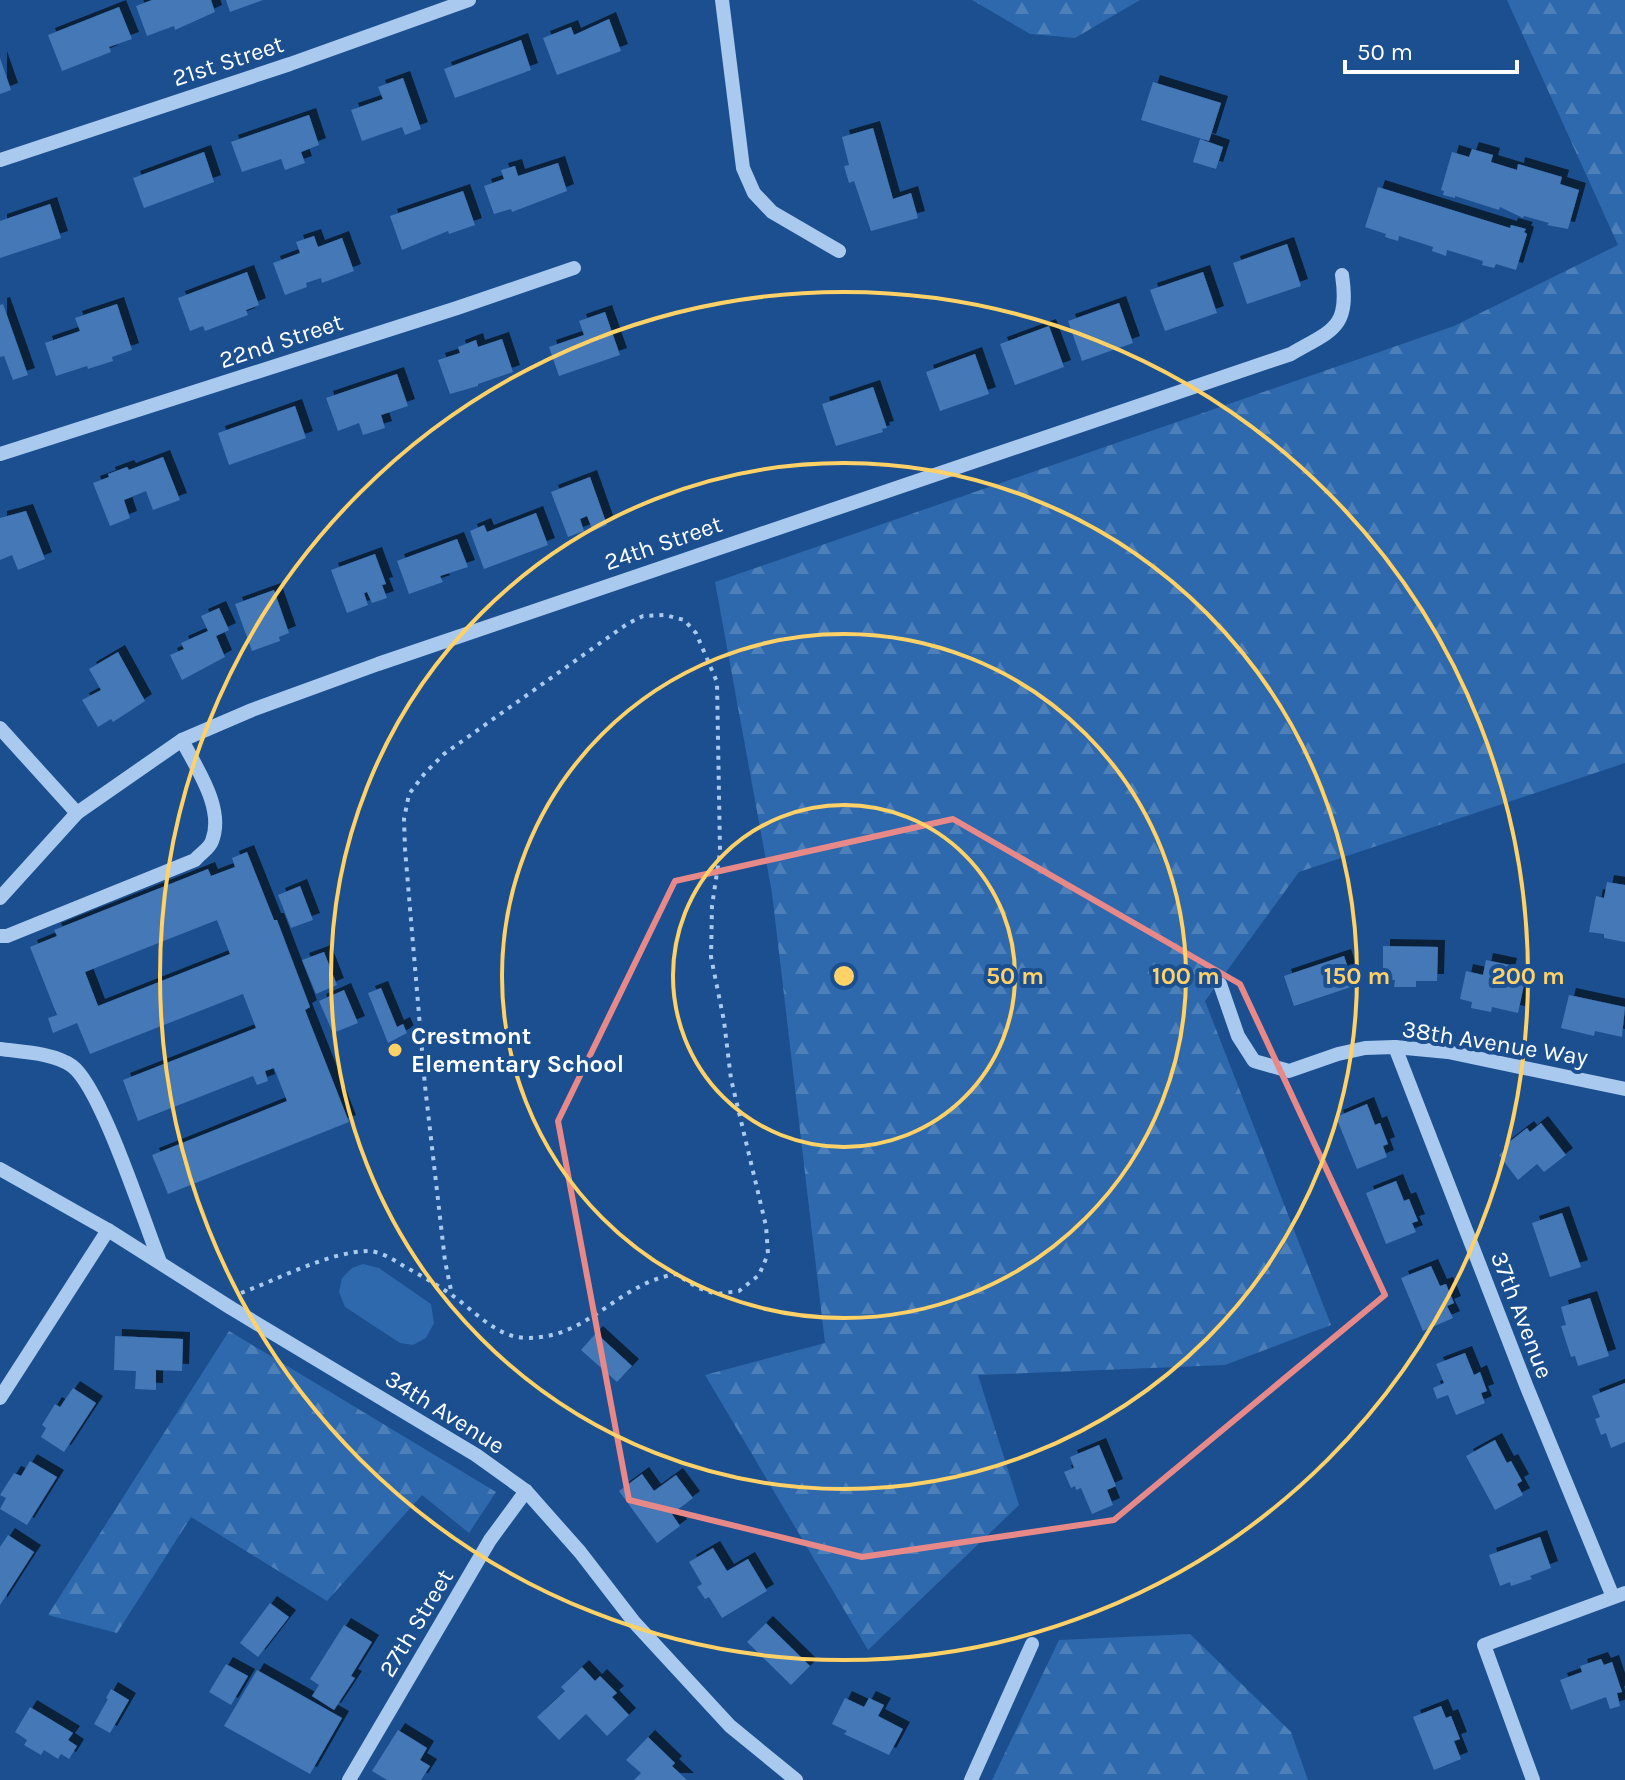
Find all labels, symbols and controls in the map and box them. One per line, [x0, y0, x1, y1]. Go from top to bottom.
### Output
scale bar [1345, 24, 1517, 74]
street label: 21st Street [169, 30, 287, 92]
text: 50 m [1357, 38, 1413, 66]
street label: 22nd Street [216, 308, 346, 374]
street label: 24th Street [601, 510, 725, 576]
centre of rings [830, 962, 858, 990]
text: 50 m [986, 962, 1044, 990]
text: 100 m [1152, 962, 1220, 990]
text: 150 m [1324, 962, 1390, 990]
text: 200 m [1491, 962, 1565, 990]
street label: 38th Avenue Way [1400, 1014, 1590, 1072]
place label: Crestmont Elementary School [411, 1022, 624, 1078]
marker: Crestmont Elementary School [386, 1041, 404, 1059]
street label: 37th Avenue [1485, 1248, 1559, 1382]
street label: 34th Avenue [380, 1364, 510, 1460]
street label: 27th Street [373, 1564, 459, 1682]

